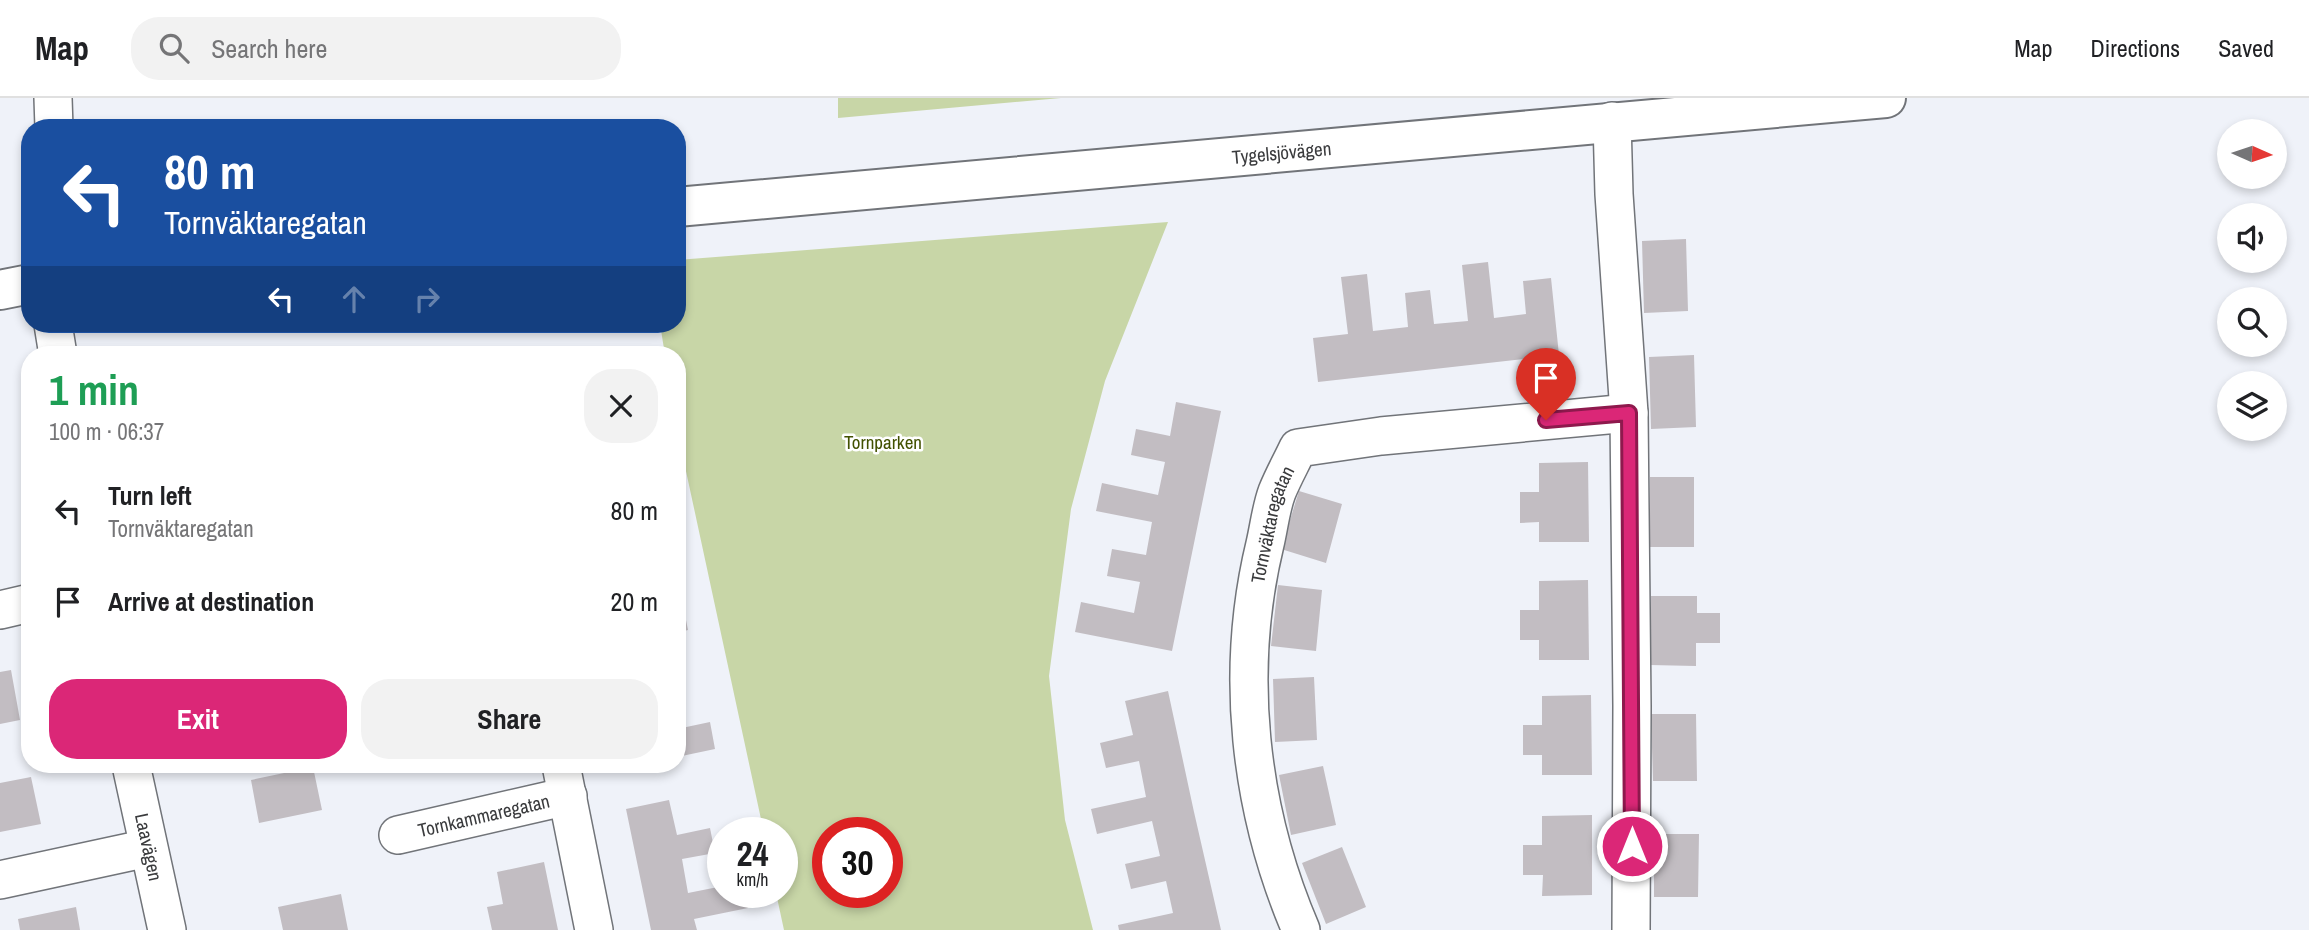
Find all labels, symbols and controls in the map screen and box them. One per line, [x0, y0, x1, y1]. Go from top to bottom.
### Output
search box [131, 17, 621, 80]
text: Map [35, 26, 89, 70]
icon: search [155, 29, 193, 67]
text: Search here [211, 31, 327, 66]
text: Map [2014, 32, 2052, 64]
text: Directions [2090, 32, 2180, 64]
text: Saved [2218, 32, 2274, 64]
north arrow [2217, 119, 2287, 189]
map controls [2217, 119, 2287, 441]
street label: Tygelsjövägen [1231, 135, 1332, 170]
text: 80 m [164, 138, 256, 204]
icon: left [49, 147, 140, 238]
text: Tornväktaregatan [164, 201, 367, 244]
button: sound [2217, 203, 2287, 273]
icon: left [262, 280, 300, 318]
icon: ahead [335, 280, 373, 318]
icon: right [408, 280, 446, 318]
button: search [2217, 287, 2287, 357]
pin [1516, 348, 1576, 420]
icon: arrive [1527, 359, 1565, 397]
text: 1 min [49, 362, 139, 418]
button: close [584, 369, 658, 443]
button: layers [2217, 371, 2287, 441]
text: 100 m · 06:37 [49, 416, 164, 447]
park label: Tornparken [844, 429, 922, 455]
street label: Tornväktaregatan [1244, 461, 1300, 585]
text: Turn left [108, 478, 192, 513]
icon: left [49, 492, 87, 530]
text: 80 m [611, 493, 658, 528]
text: Tornväktaregatan [108, 513, 254, 544]
icon: arrive [49, 583, 87, 621]
text: Arrive at destination [108, 584, 314, 619]
text: 20 m [611, 584, 658, 619]
button: Exit [49, 679, 347, 759]
button: Share [361, 679, 658, 759]
street label: Tornkammaregatan [415, 788, 552, 843]
position arrow [1595, 809, 1669, 883]
street label: Laavägen [129, 811, 169, 883]
speed limit sign: 30 [812, 817, 903, 908]
text: 24 [737, 830, 768, 877]
text: km/h [737, 867, 769, 892]

